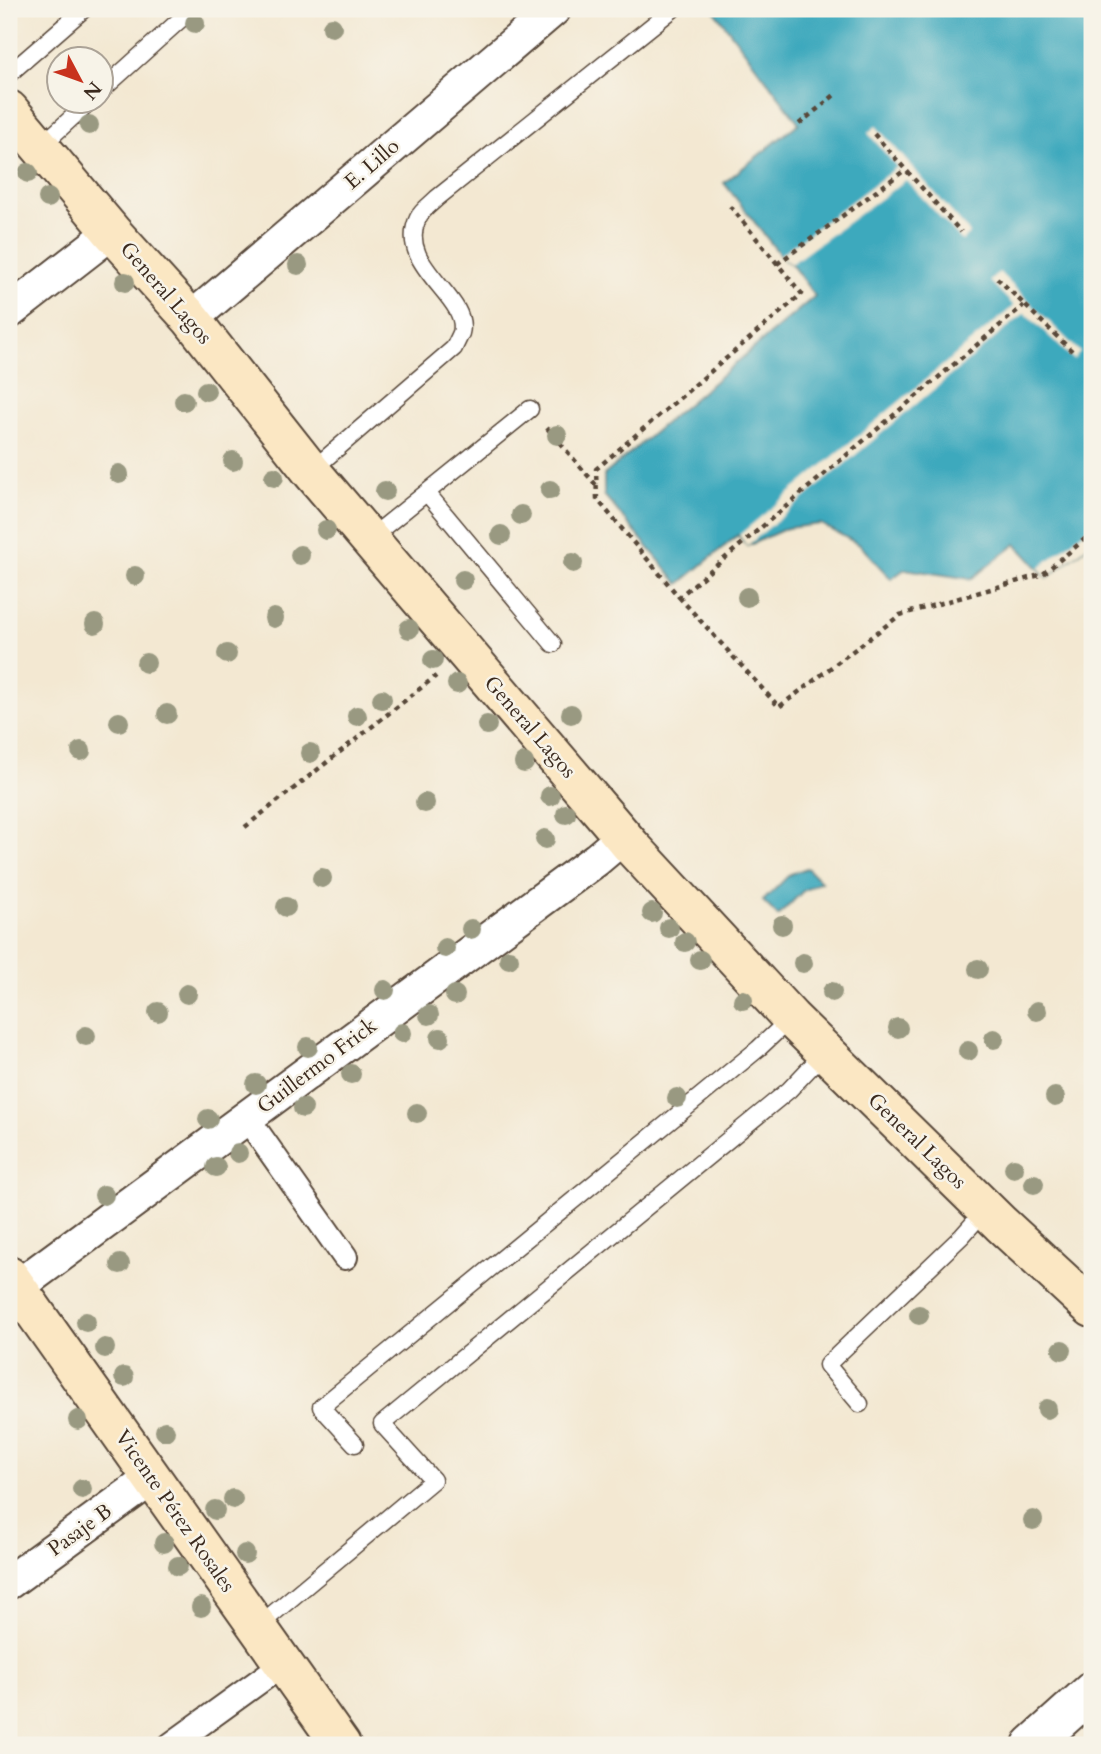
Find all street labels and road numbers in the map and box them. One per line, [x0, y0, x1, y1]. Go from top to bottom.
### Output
street label: E. Lillo [338, 132, 406, 196]
street label: General Lagos [113, 235, 219, 351]
street label: General Lagos [477, 669, 583, 785]
street label: Guillermo Frick [251, 1011, 383, 1121]
street label: General Lagos [861, 1086, 973, 1196]
street label: Vicente Pérez Rosales [108, 1424, 242, 1598]
street label: Pasaje B [42, 1497, 118, 1563]

